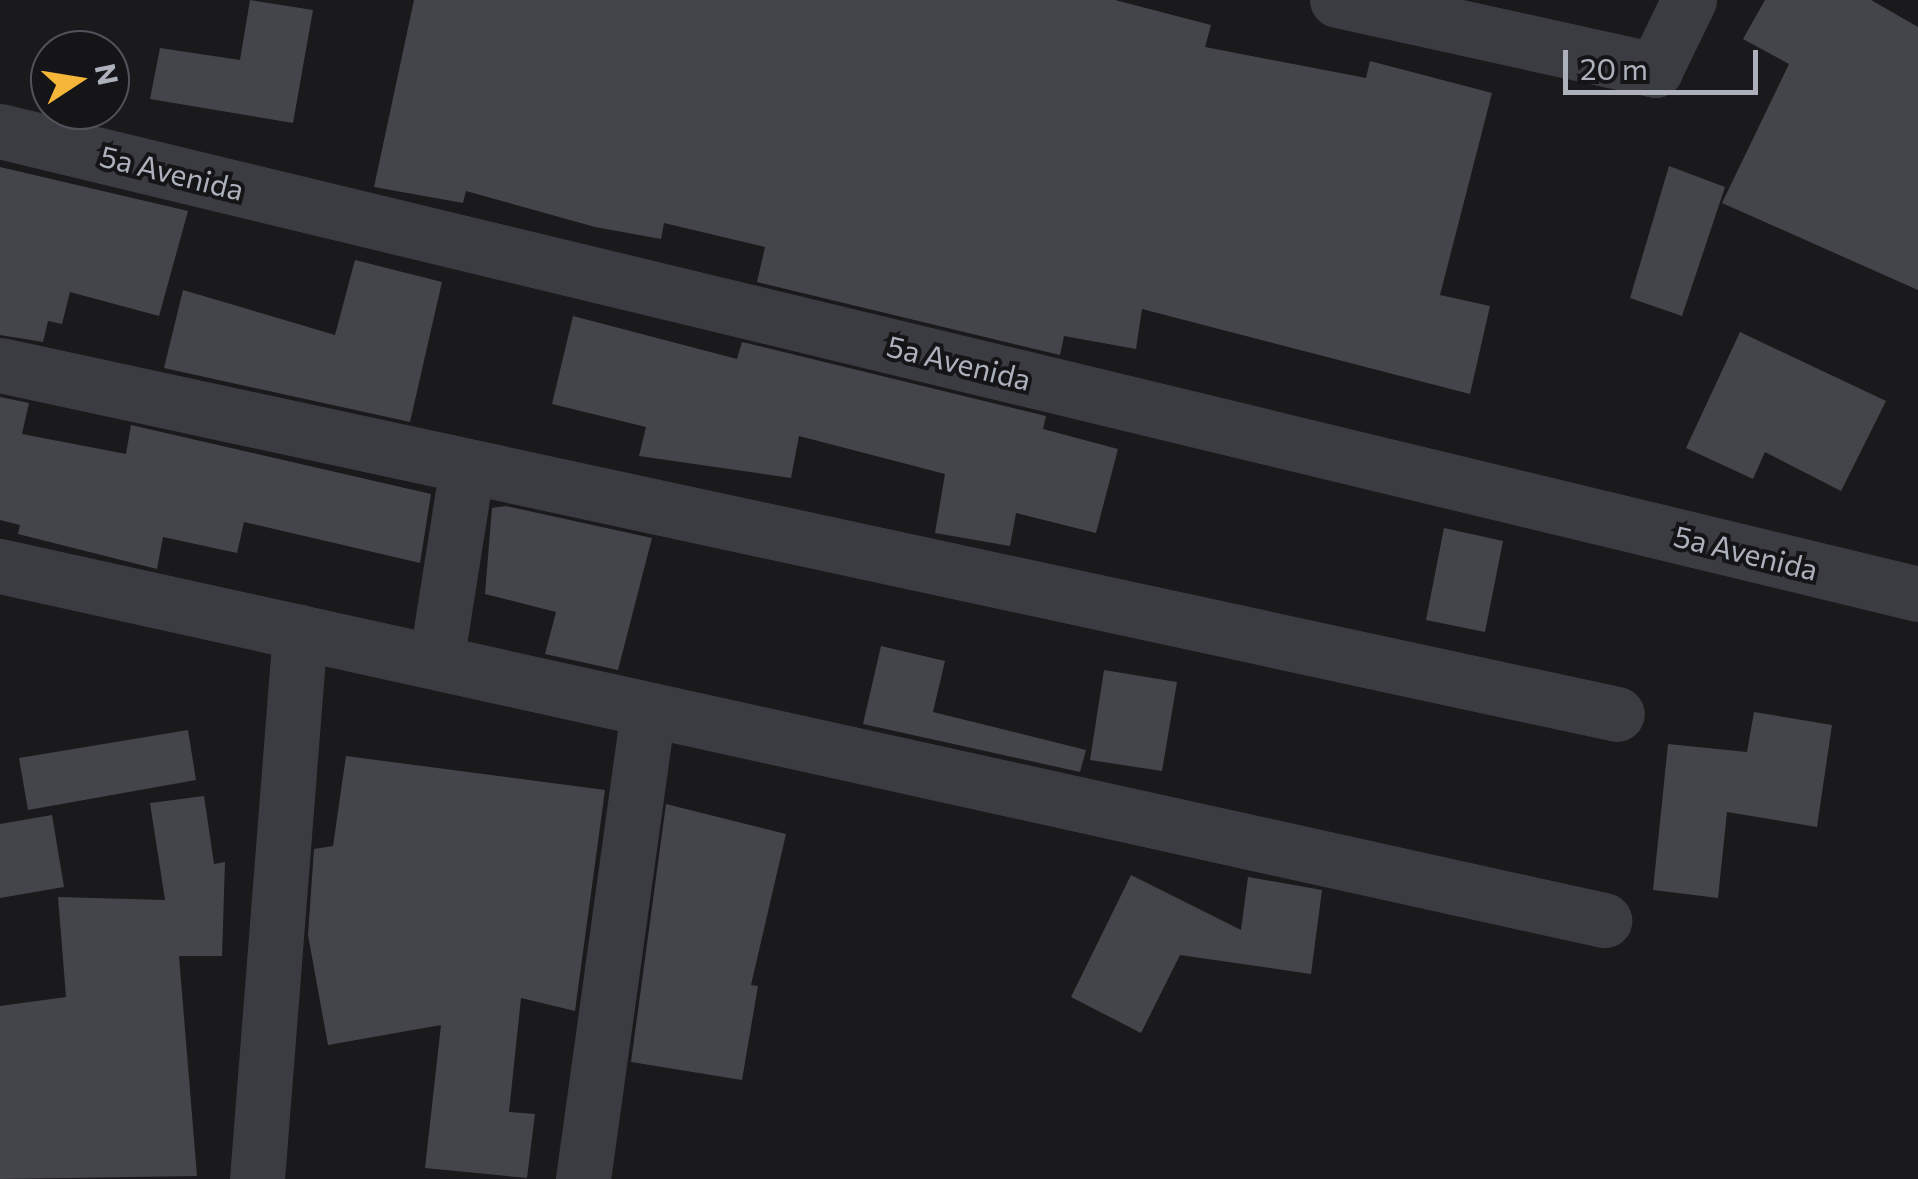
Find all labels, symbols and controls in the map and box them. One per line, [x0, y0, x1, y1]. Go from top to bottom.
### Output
north arrow [30, 30, 130, 130]
scale bar [1568, 30, 1763, 92]
text: 20 m [1580, 49, 1648, 86]
text: N [89, 60, 126, 88]
street label: 5a Avenida [96, 137, 248, 207]
street label: 5a Avenida [883, 327, 1035, 397]
street label: 5a Avenida [1670, 517, 1822, 587]

